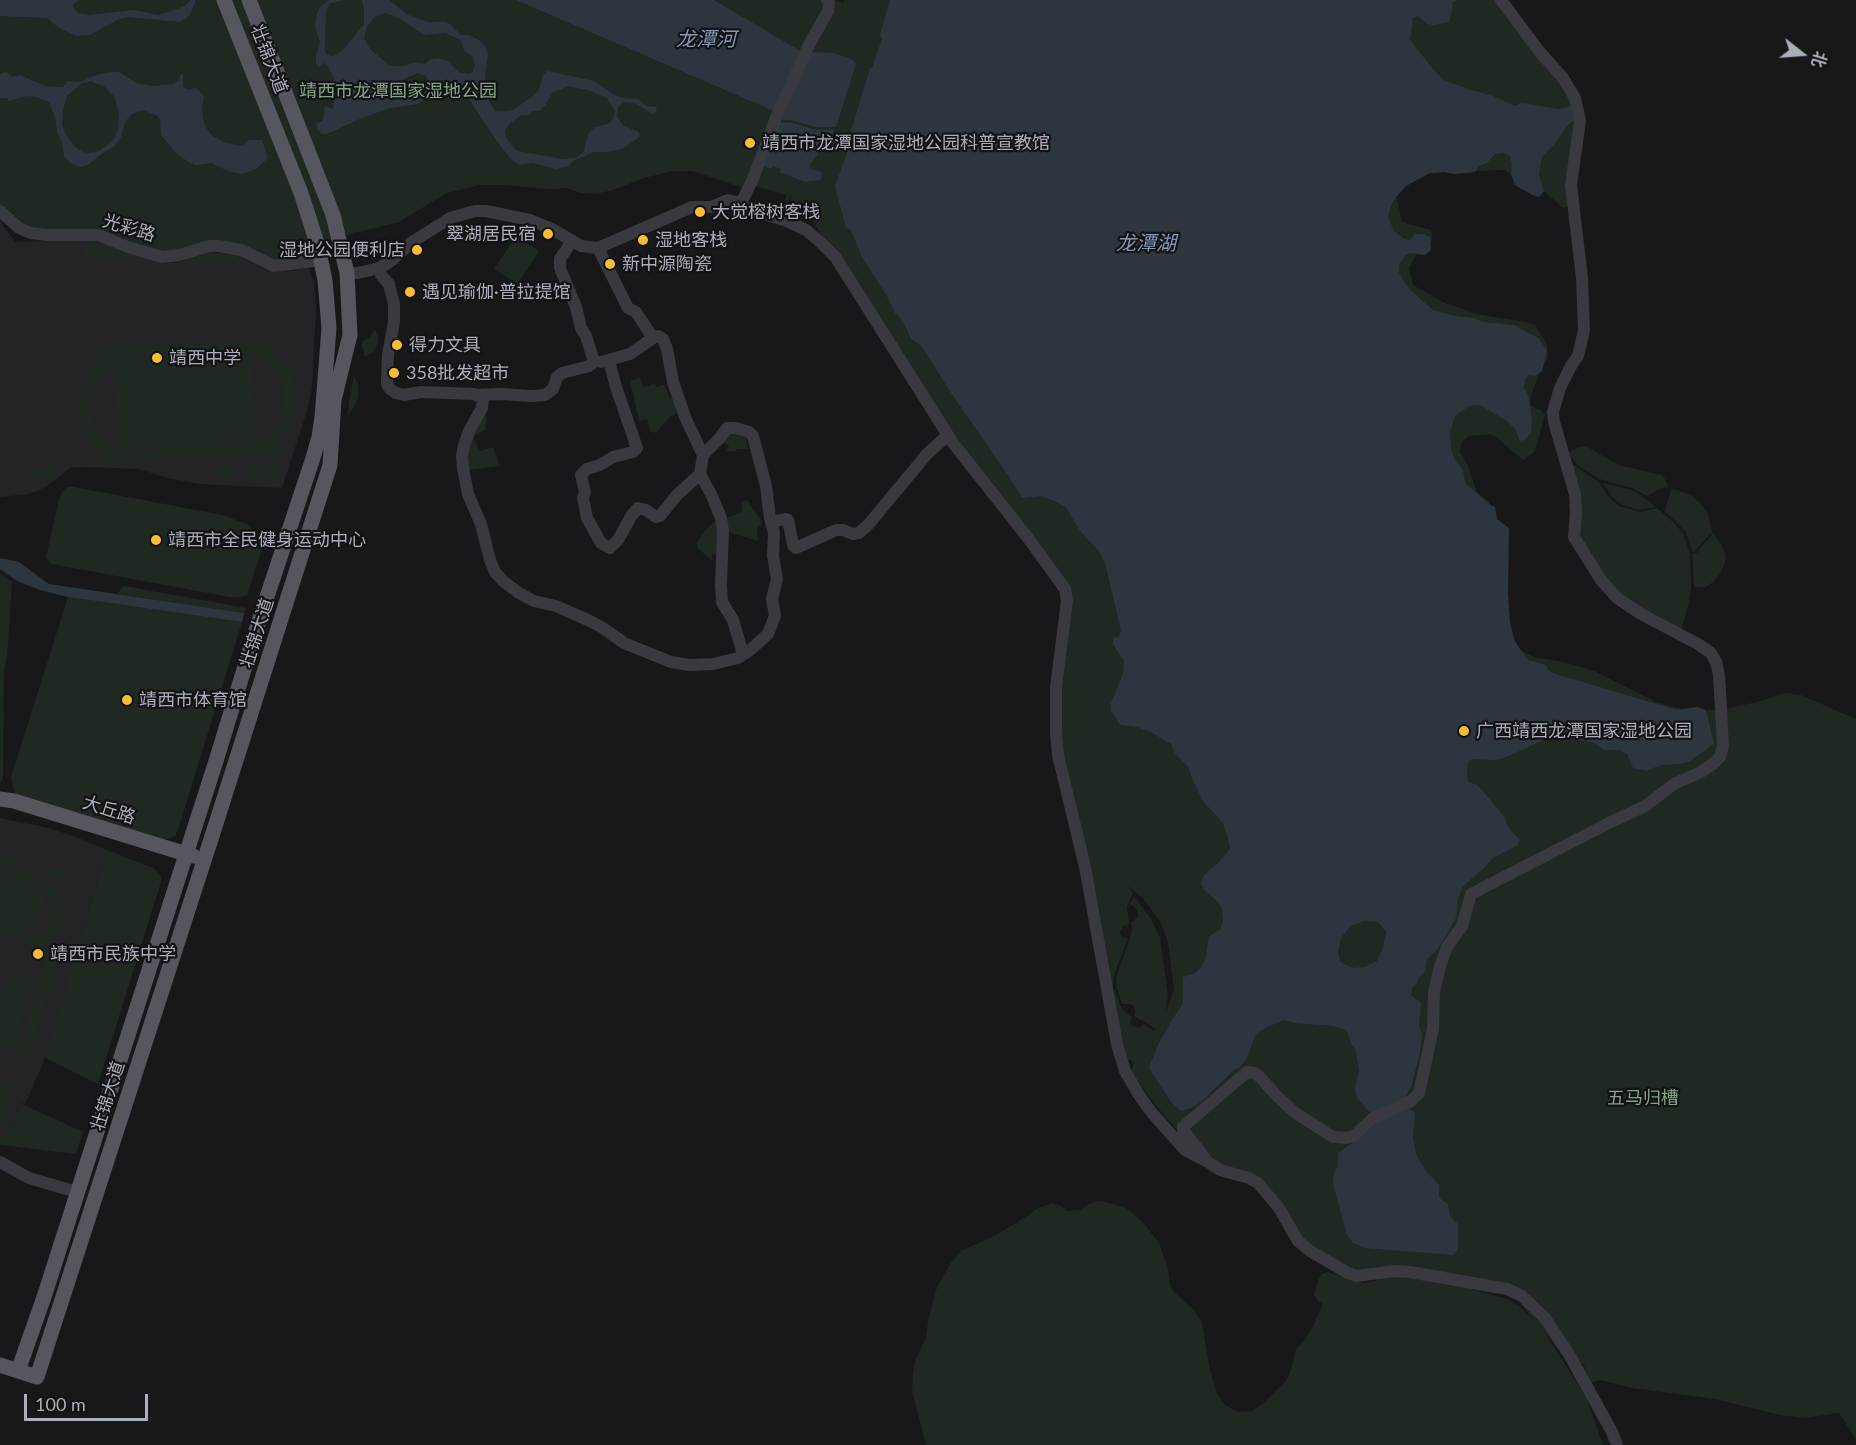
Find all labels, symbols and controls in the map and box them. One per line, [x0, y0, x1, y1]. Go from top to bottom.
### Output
street label: 壮锦大道 [246, 22, 292, 96]
north arrow [1772, 24, 1832, 84]
water label: 龙潭河 [676, 28, 736, 52]
text: 北 [1808, 49, 1831, 70]
park label: 靖西市龙潭国家湿地公园 [299, 80, 497, 102]
place label: 靖西市龙潭国家湿地公园科普宣教馆 [762, 132, 1050, 154]
marker: 靖西市龙潭国家湿地公园科普宣教馆 [743, 136, 757, 150]
place label: 大觉榕树客栈 [712, 201, 820, 223]
marker: 大觉榕树客栈 [693, 205, 707, 219]
street label: 光彩路 [100, 210, 158, 246]
place label: 翠湖居民宿 [446, 223, 536, 245]
marker: 翠湖居民宿 [541, 227, 555, 241]
place label: 湿地客栈 [655, 229, 727, 251]
water label: 龙潭湖 [1116, 232, 1176, 256]
marker: 湿地客栈 [636, 233, 650, 247]
place label: 湿地公园便利店 [279, 239, 405, 261]
marker: 湿地公园便利店 [410, 243, 424, 257]
place label: 新中源陶瓷 [622, 253, 712, 275]
marker: 新中源陶瓷 [603, 257, 617, 271]
place label: 遇见瑜伽·普拉提馆 [422, 281, 571, 303]
marker: 遇见瑜伽·普拉提馆 [403, 285, 417, 299]
place label: 得力文具 [409, 334, 481, 356]
marker: 得力文具 [390, 338, 404, 352]
place label: 靖西中学 [169, 347, 241, 369]
marker: 靖西中学 [150, 351, 164, 365]
place label: 358批发超市 [406, 362, 509, 384]
marker: 358批发超市 [387, 366, 401, 380]
place label: 靖西市全民健身运动中心 [168, 529, 366, 551]
marker: 靖西市全民健身运动中心 [149, 533, 163, 547]
street label: 壮锦大道 [236, 595, 278, 671]
place label: 靖西市体育馆 [139, 689, 247, 711]
marker: 靖西市体育馆 [120, 693, 134, 707]
place label: 广西靖西龙潭国家湿地公园 [1476, 720, 1692, 742]
marker: 广西靖西龙潭国家湿地公园 [1457, 724, 1471, 738]
street label: 大丘路 [80, 791, 138, 829]
place label: 靖西市民族中学 [50, 943, 176, 965]
marker: 靖西市民族中学 [31, 947, 45, 961]
street label: 壮锦大道 [87, 1058, 129, 1134]
park label: 五马归槽 [1607, 1087, 1679, 1109]
scale bar [27, 1382, 152, 1420]
text: 100 m [35, 1393, 86, 1415]

